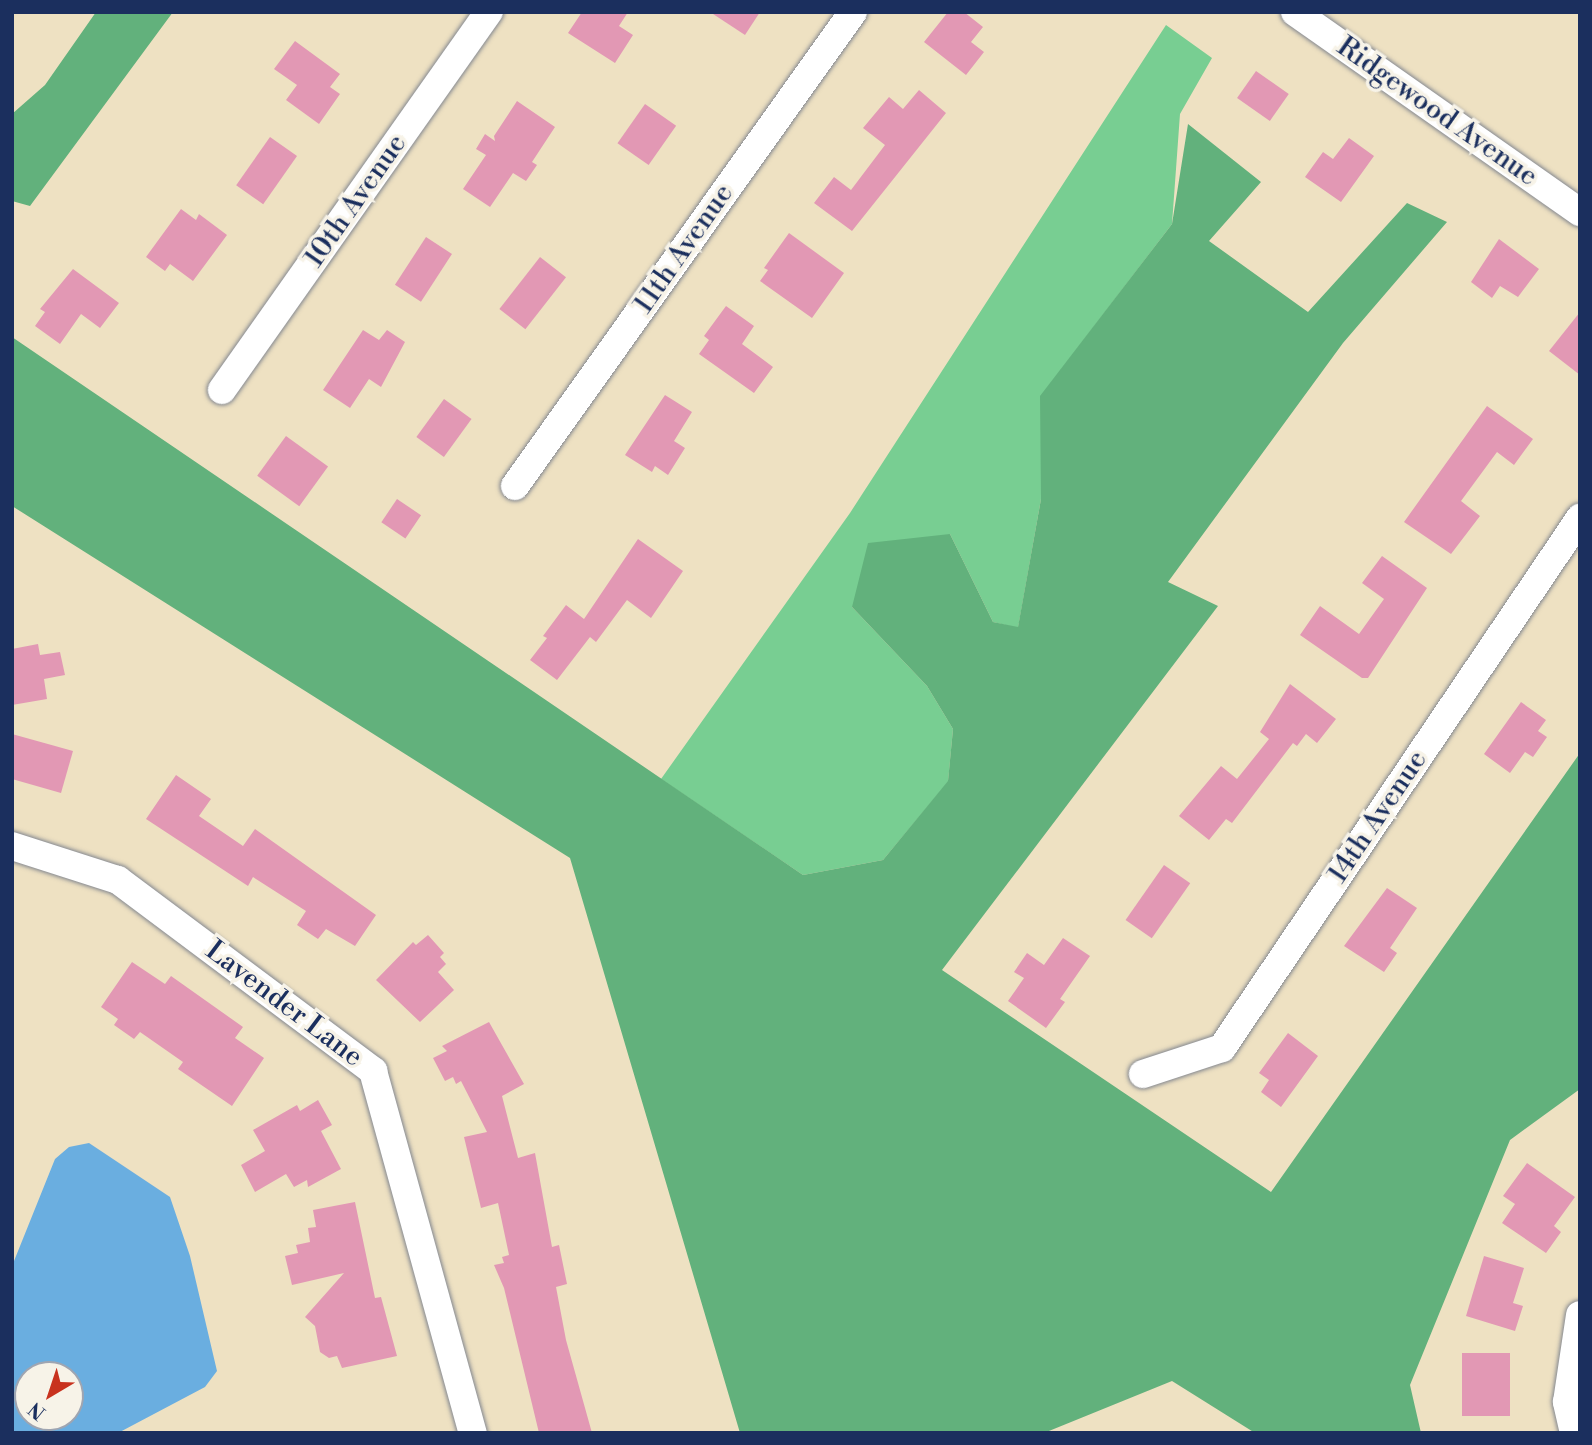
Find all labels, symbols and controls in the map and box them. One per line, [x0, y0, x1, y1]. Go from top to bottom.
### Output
street label: Ridgewood Avenue [1330, 30, 1544, 194]
street label: 10th Avenue [298, 128, 414, 274]
street label: 11th Avenue [627, 178, 741, 320]
street label: 14th Avenue [1321, 744, 1435, 890]
street label: Lavender Lane [199, 934, 369, 1074]
north arrow [14, 1361, 84, 1431]
text: N [24, 1397, 50, 1425]

